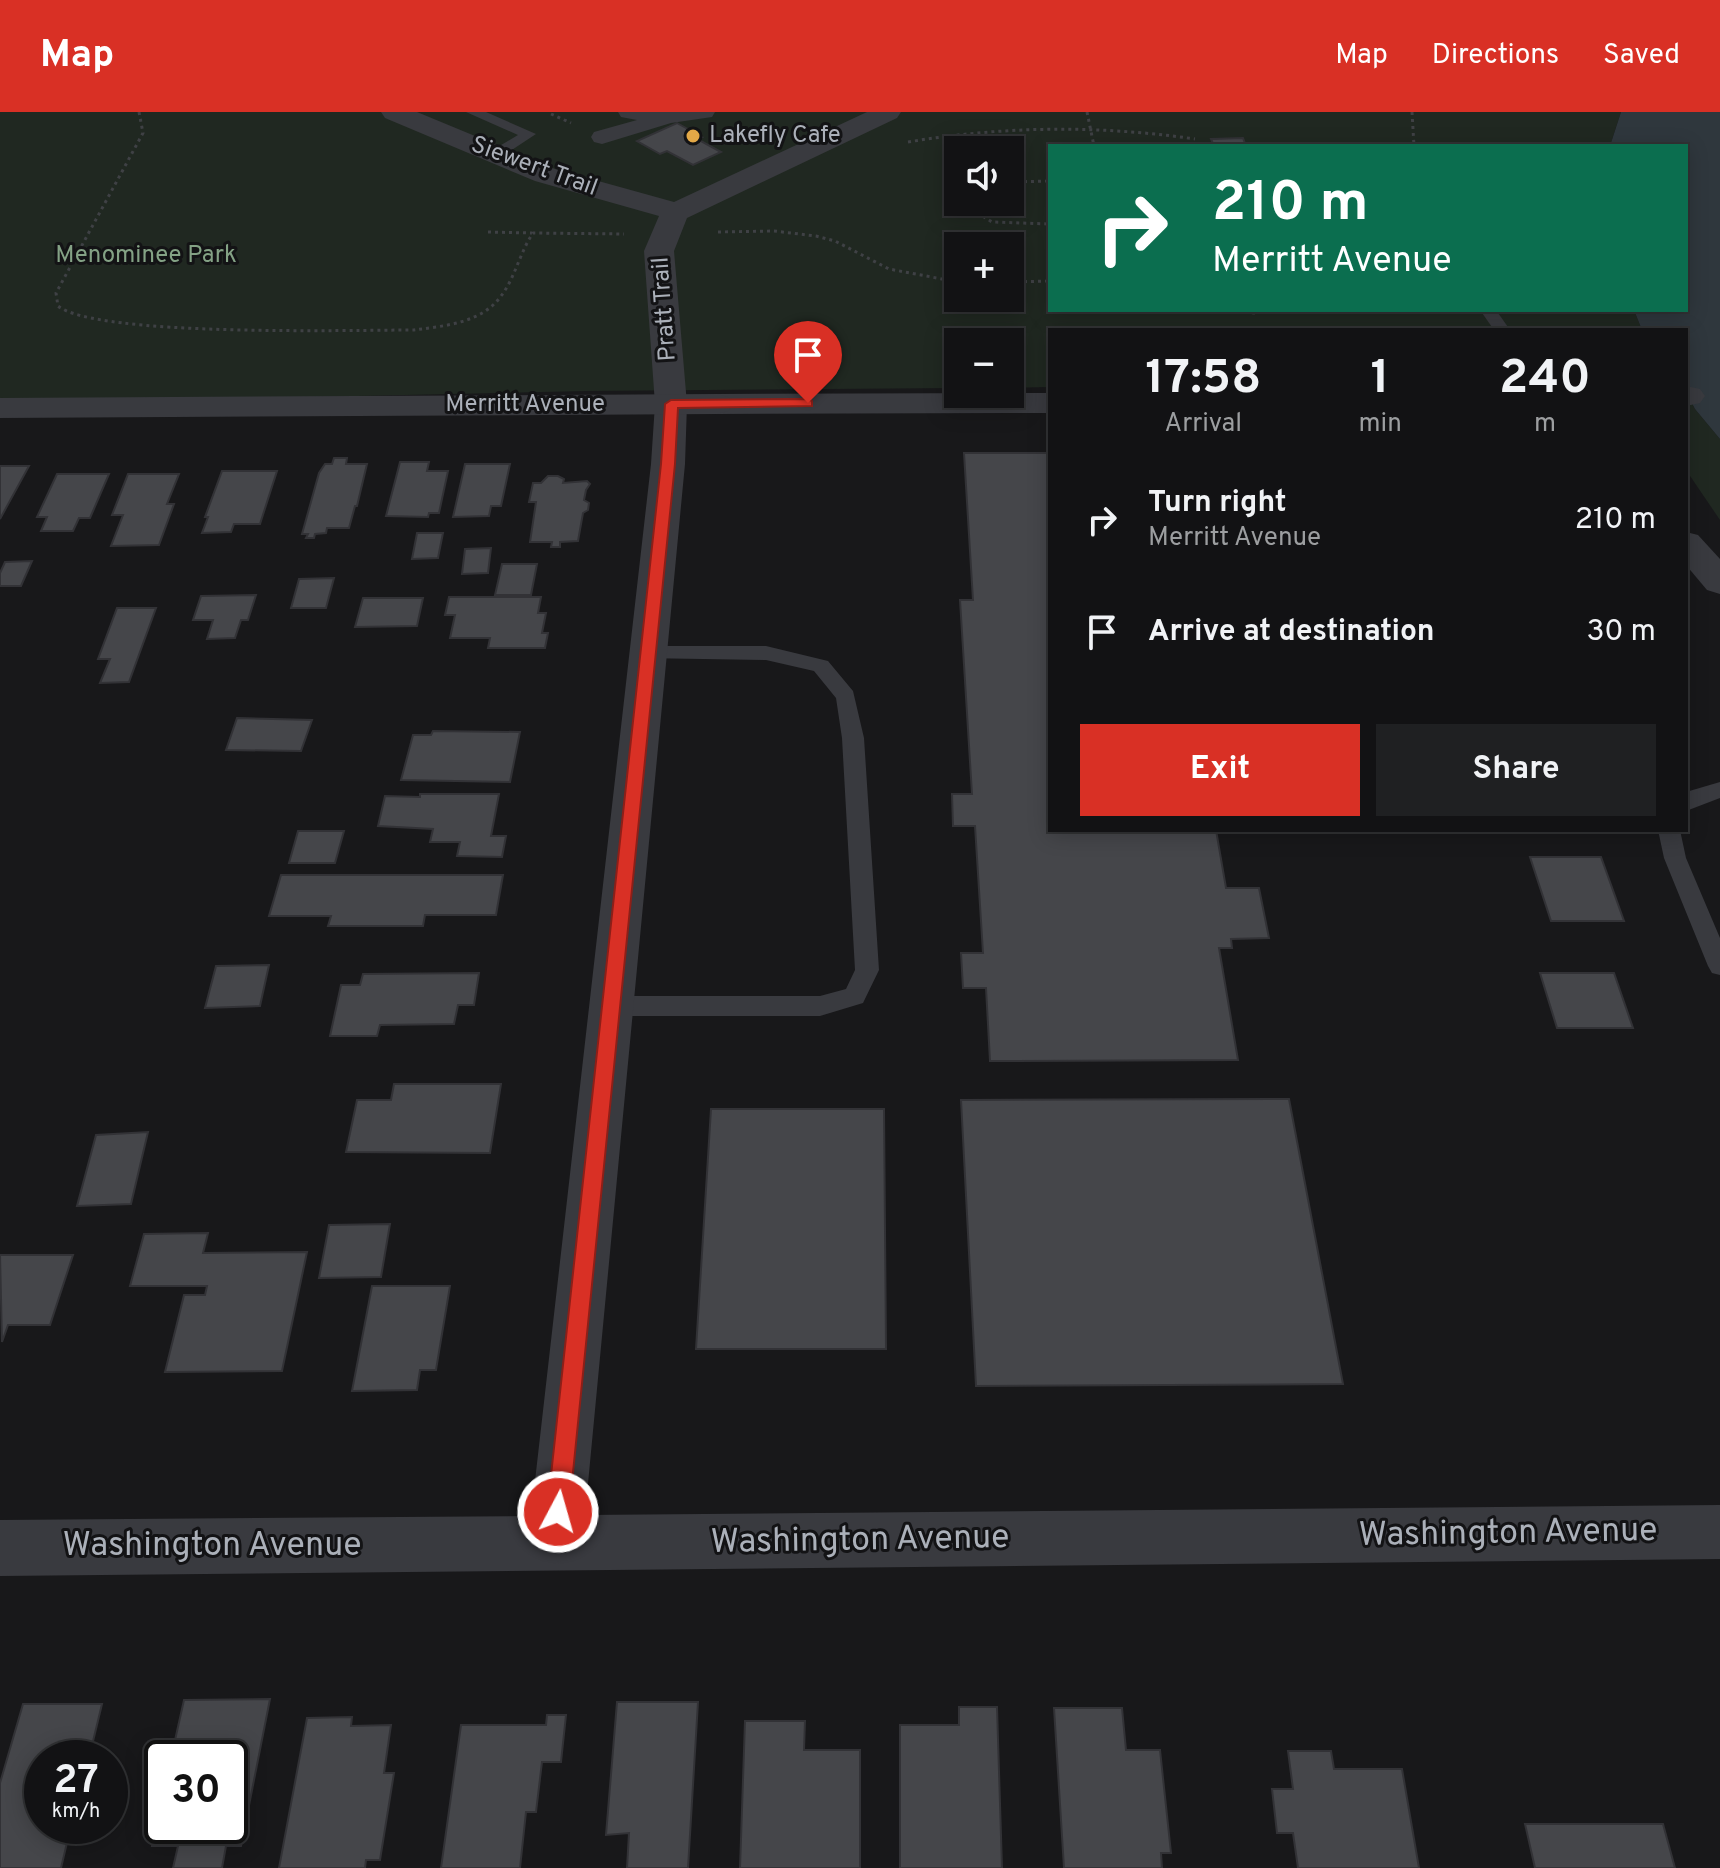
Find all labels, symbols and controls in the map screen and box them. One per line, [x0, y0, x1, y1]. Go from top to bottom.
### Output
text: Map [40, 32, 114, 81]
text: Map [1335, 38, 1388, 74]
text: Directions [1432, 38, 1559, 74]
text: Saved [1603, 38, 1680, 74]
place label: Lakefly Cafe [709, 121, 841, 151]
marker: Lakefly Cafe [684, 127, 702, 145]
street label: Siewert Trail [467, 130, 601, 204]
map controls [944, 136, 1024, 408]
button: sound [944, 136, 1024, 216]
text: 210 m [1212, 170, 1369, 240]
icon: right [1080, 176, 1184, 280]
button: + [944, 232, 1024, 312]
text: Merritt Avenue [1212, 239, 1452, 285]
park label: Menominee Park [55, 241, 237, 271]
street label: Pratt Trail [646, 256, 684, 362]
pin [774, 321, 842, 403]
button: − [944, 328, 1024, 408]
icon: arrive [786, 333, 830, 377]
text: 17:58 [1145, 350, 1261, 410]
text: 1 [1371, 350, 1390, 410]
text: 240 [1499, 350, 1591, 410]
street label: Merritt Avenue [445, 390, 605, 420]
text: Arrival [1165, 408, 1242, 441]
text: min [1359, 408, 1402, 441]
text: m [1534, 408, 1556, 441]
text: Turn right [1148, 485, 1286, 522]
icon: right [1080, 498, 1124, 542]
text: 210 m [1575, 502, 1656, 539]
text: Merritt Avenue [1148, 522, 1321, 555]
icon: arrive [1080, 610, 1124, 654]
text: Arrive at destination [1148, 614, 1434, 651]
text: 30 m [1587, 614, 1656, 651]
button: Exit [1080, 724, 1360, 816]
button: Share [1376, 724, 1656, 816]
position arrow [516, 1470, 600, 1554]
street label: Washington Avenue [1358, 1510, 1658, 1558]
street label: Washington Avenue [710, 1517, 1010, 1565]
street label: Washington Avenue [63, 1525, 361, 1568]
speed limit sign: 30 [144, 1740, 248, 1844]
text: 27 [53, 1757, 99, 1807]
text: km/h [52, 1799, 100, 1825]

